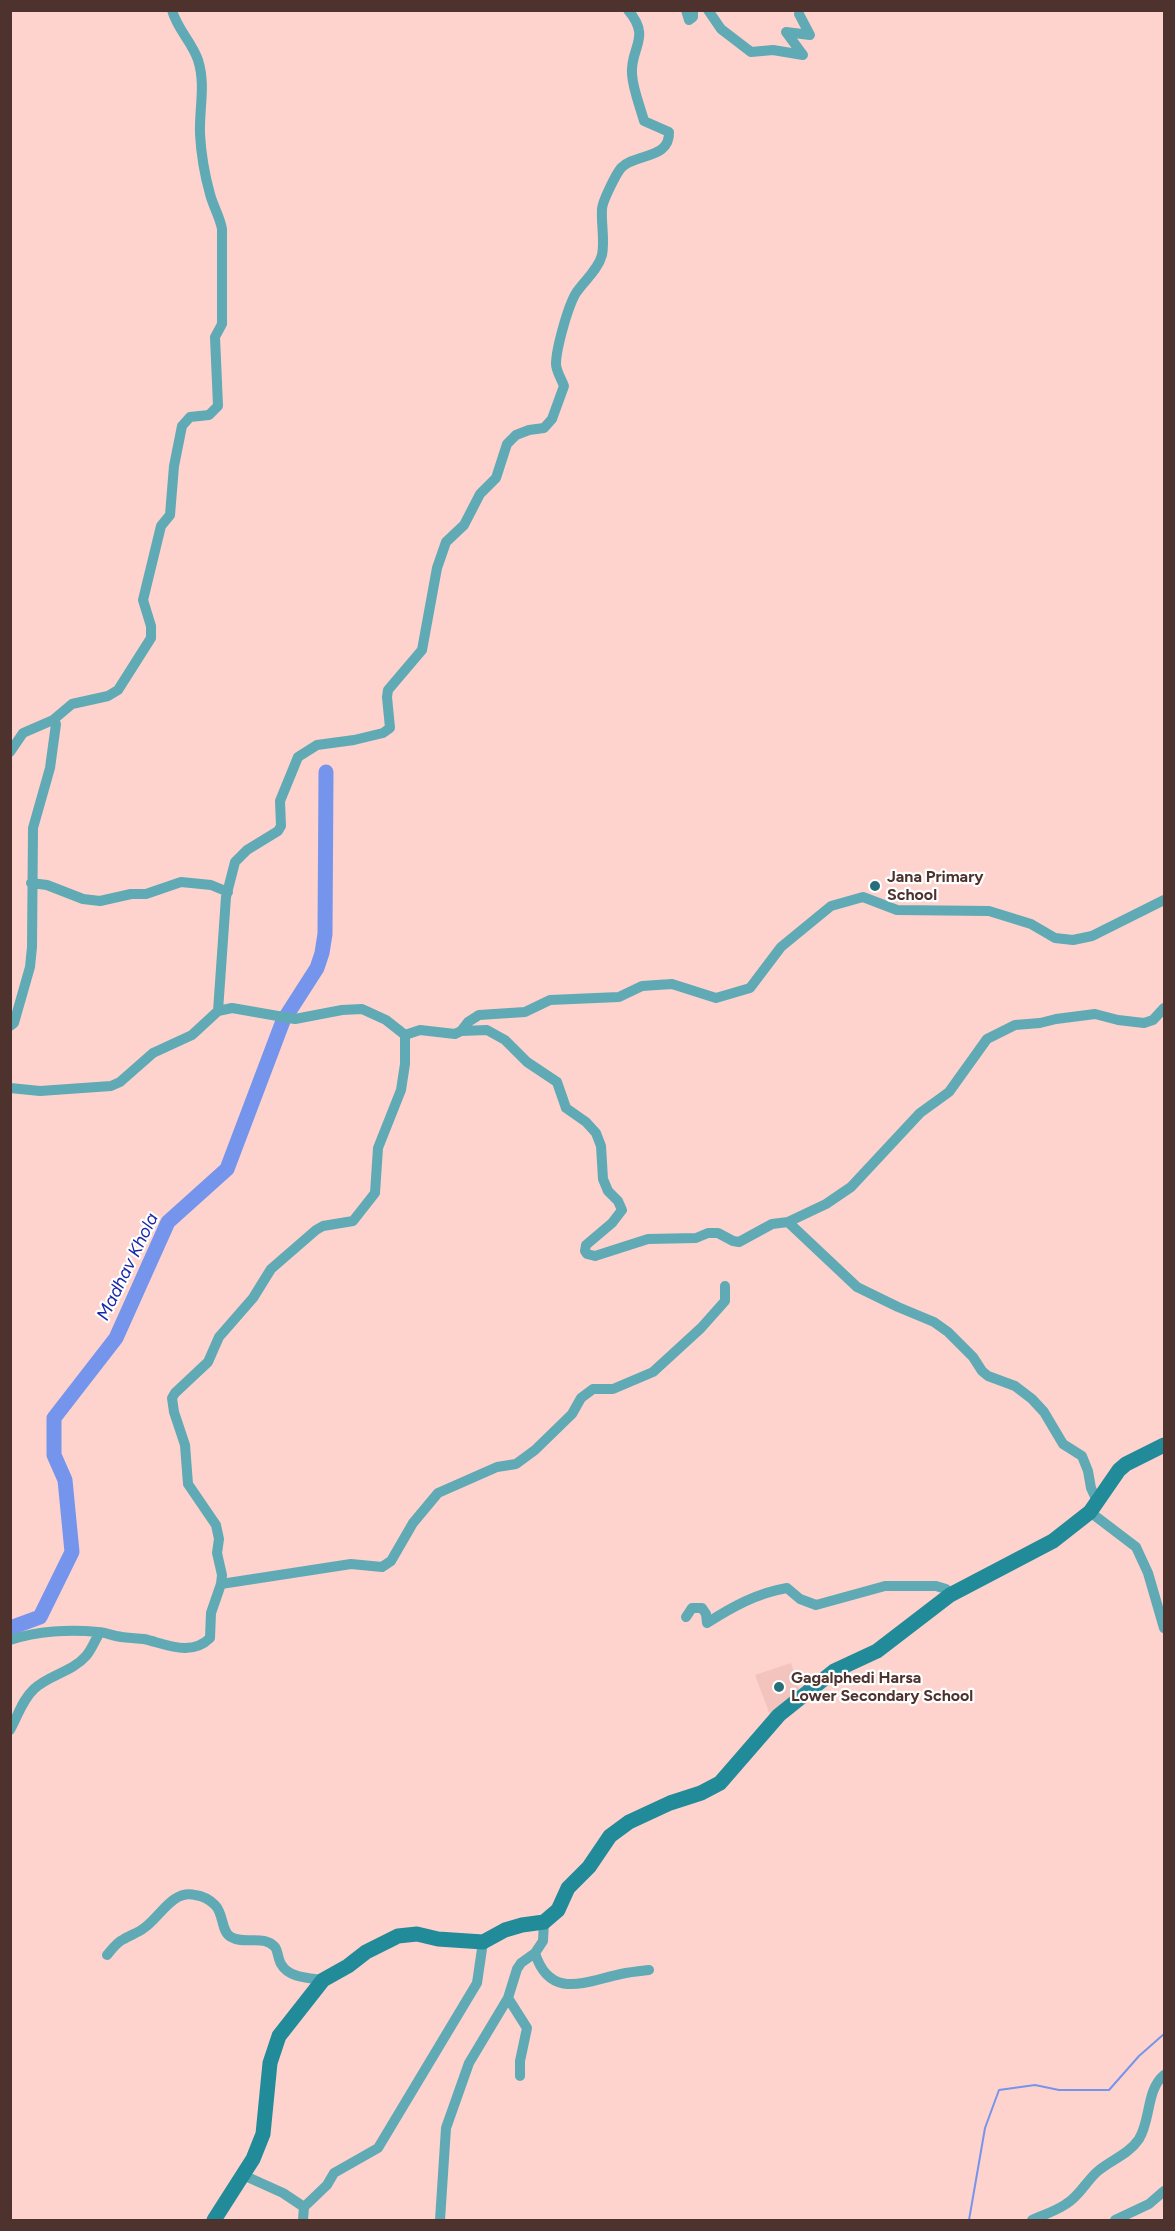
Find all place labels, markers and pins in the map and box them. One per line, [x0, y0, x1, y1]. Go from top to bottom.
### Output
place label: Jana Primary School [887, 867, 983, 905]
marker: Jana Primary School [868, 879, 882, 893]
place label: Gagalphedi Harsa Lower Secondary School [791, 1668, 973, 1706]
marker: Gagalphedi Harsa Lower Secondary School [772, 1680, 786, 1694]

